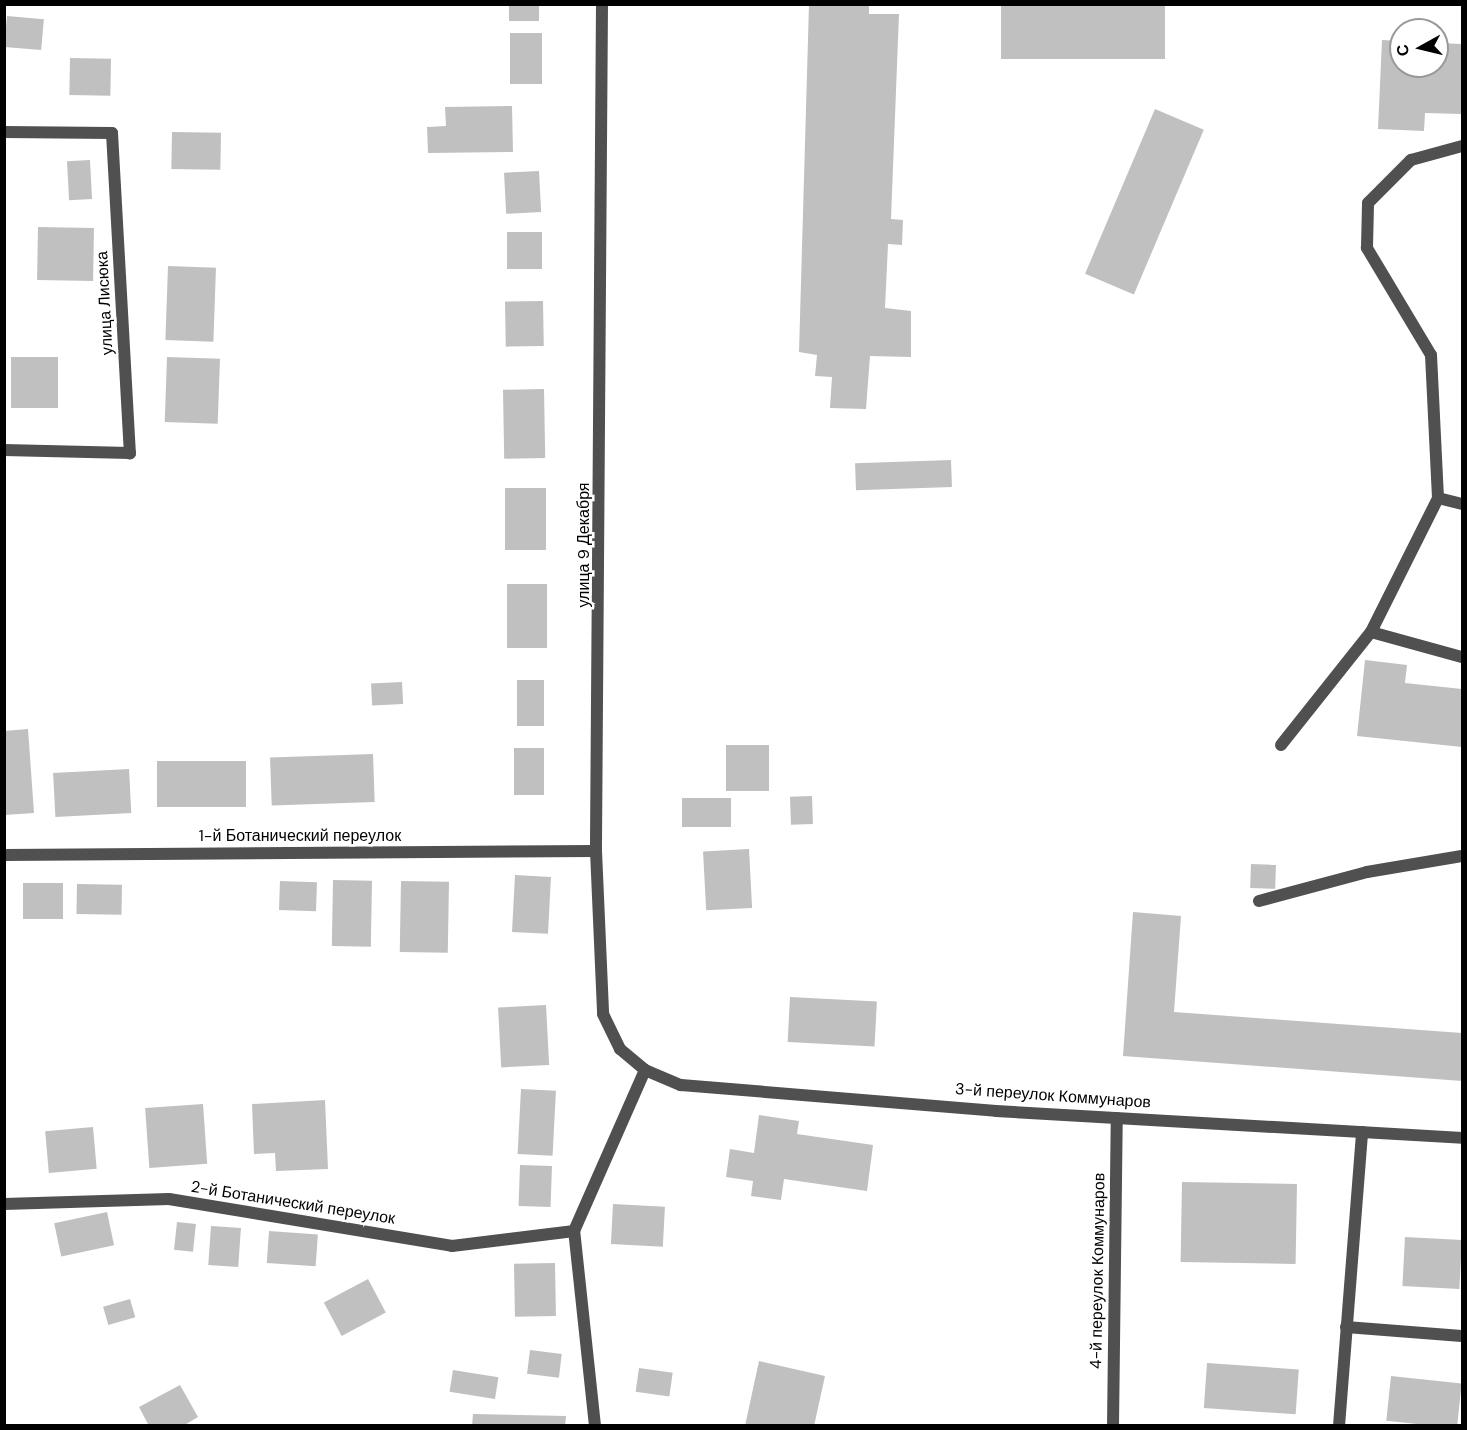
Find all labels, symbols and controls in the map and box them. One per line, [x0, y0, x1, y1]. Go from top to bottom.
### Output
north arrow [1389, 18, 1449, 78]
text: С [1391, 43, 1414, 57]
street label: улица Лисюка [93, 251, 117, 355]
street label: улица 9 Декабря [574, 482, 594, 608]
street label: 1-й Ботанический переулок [199, 826, 401, 846]
street label: 3-й переулок Коммунаров [954, 1080, 1152, 1112]
street label: 4-й переулок Коммунаров [1087, 1173, 1109, 1369]
street label: 2-й Ботанический переулок [189, 1177, 397, 1229]

